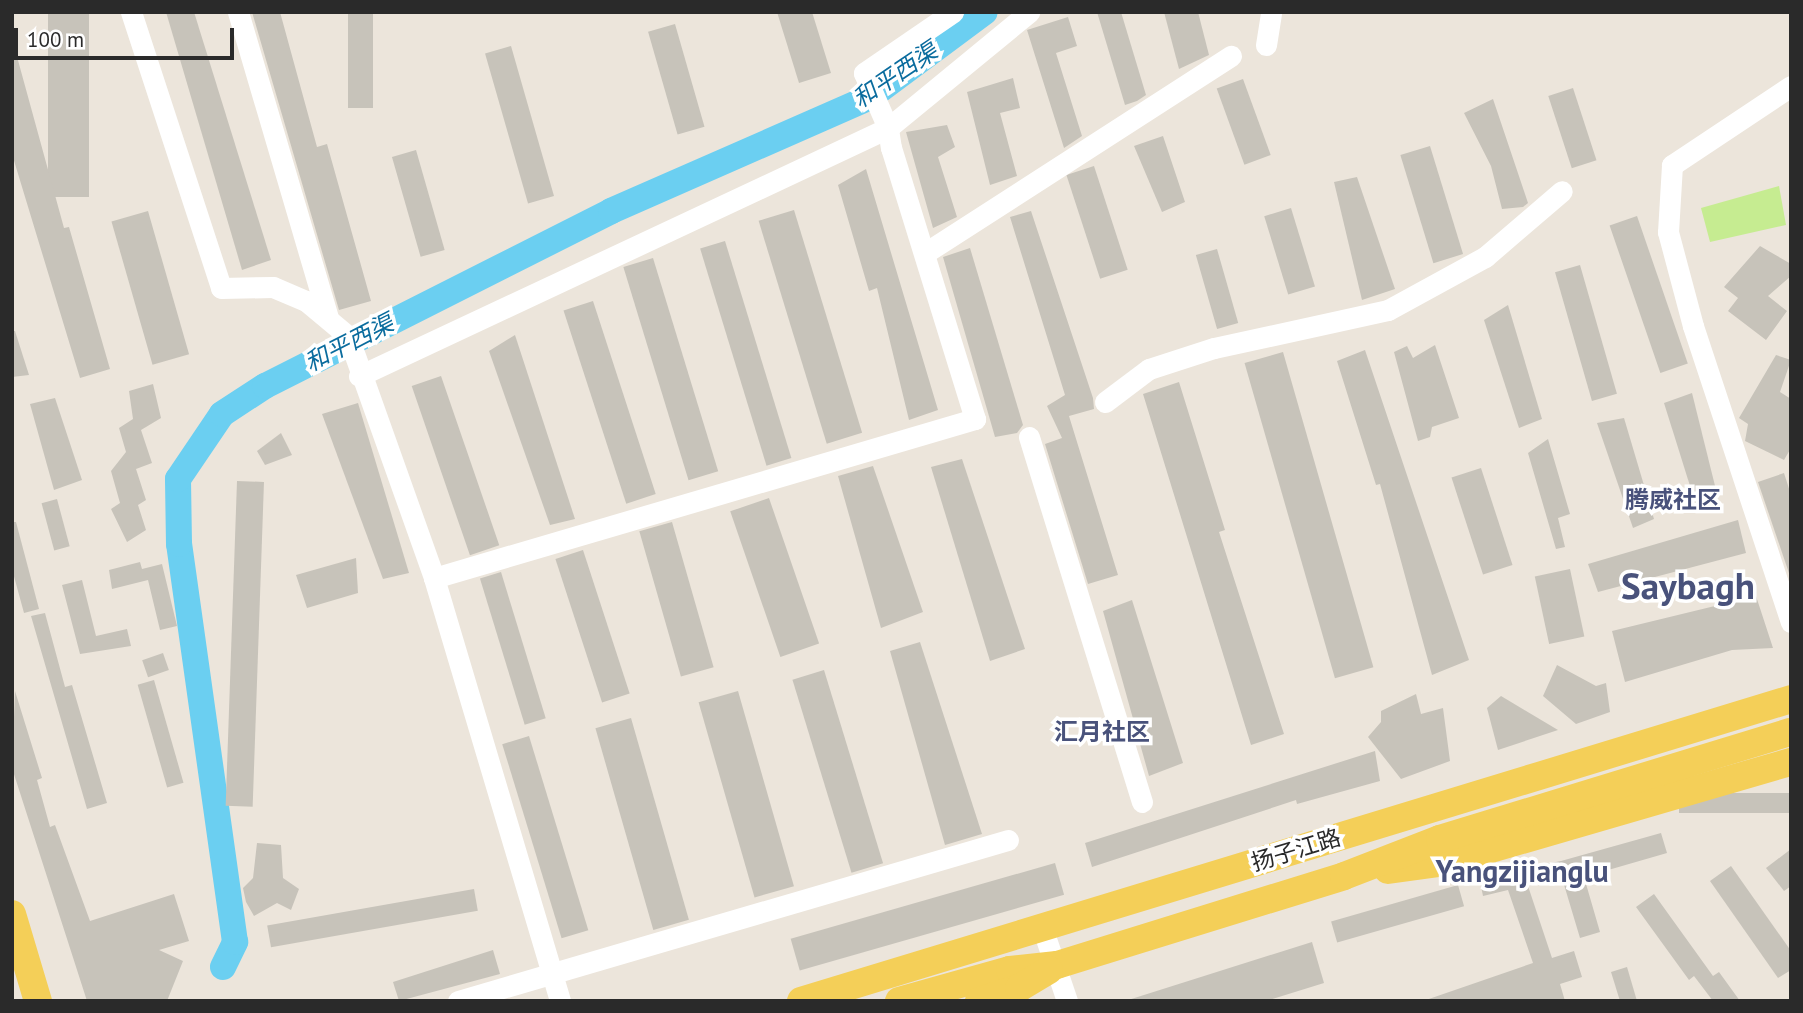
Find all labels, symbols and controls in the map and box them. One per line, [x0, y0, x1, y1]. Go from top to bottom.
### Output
scale bar [18, 14, 238, 58]
text: 100 m [27, 26, 84, 53]
water label: 和平西渠 [847, 36, 943, 114]
water label: 和平西渠 [300, 308, 398, 378]
district label: 腾威社区 [1625, 486, 1721, 514]
district label: Saybagh [1621, 563, 1755, 607]
district label: 汇月社区 [1054, 718, 1150, 746]
street label: 扬子江路 [1248, 823, 1344, 877]
district label: Yangzijianglu [1435, 853, 1609, 889]

